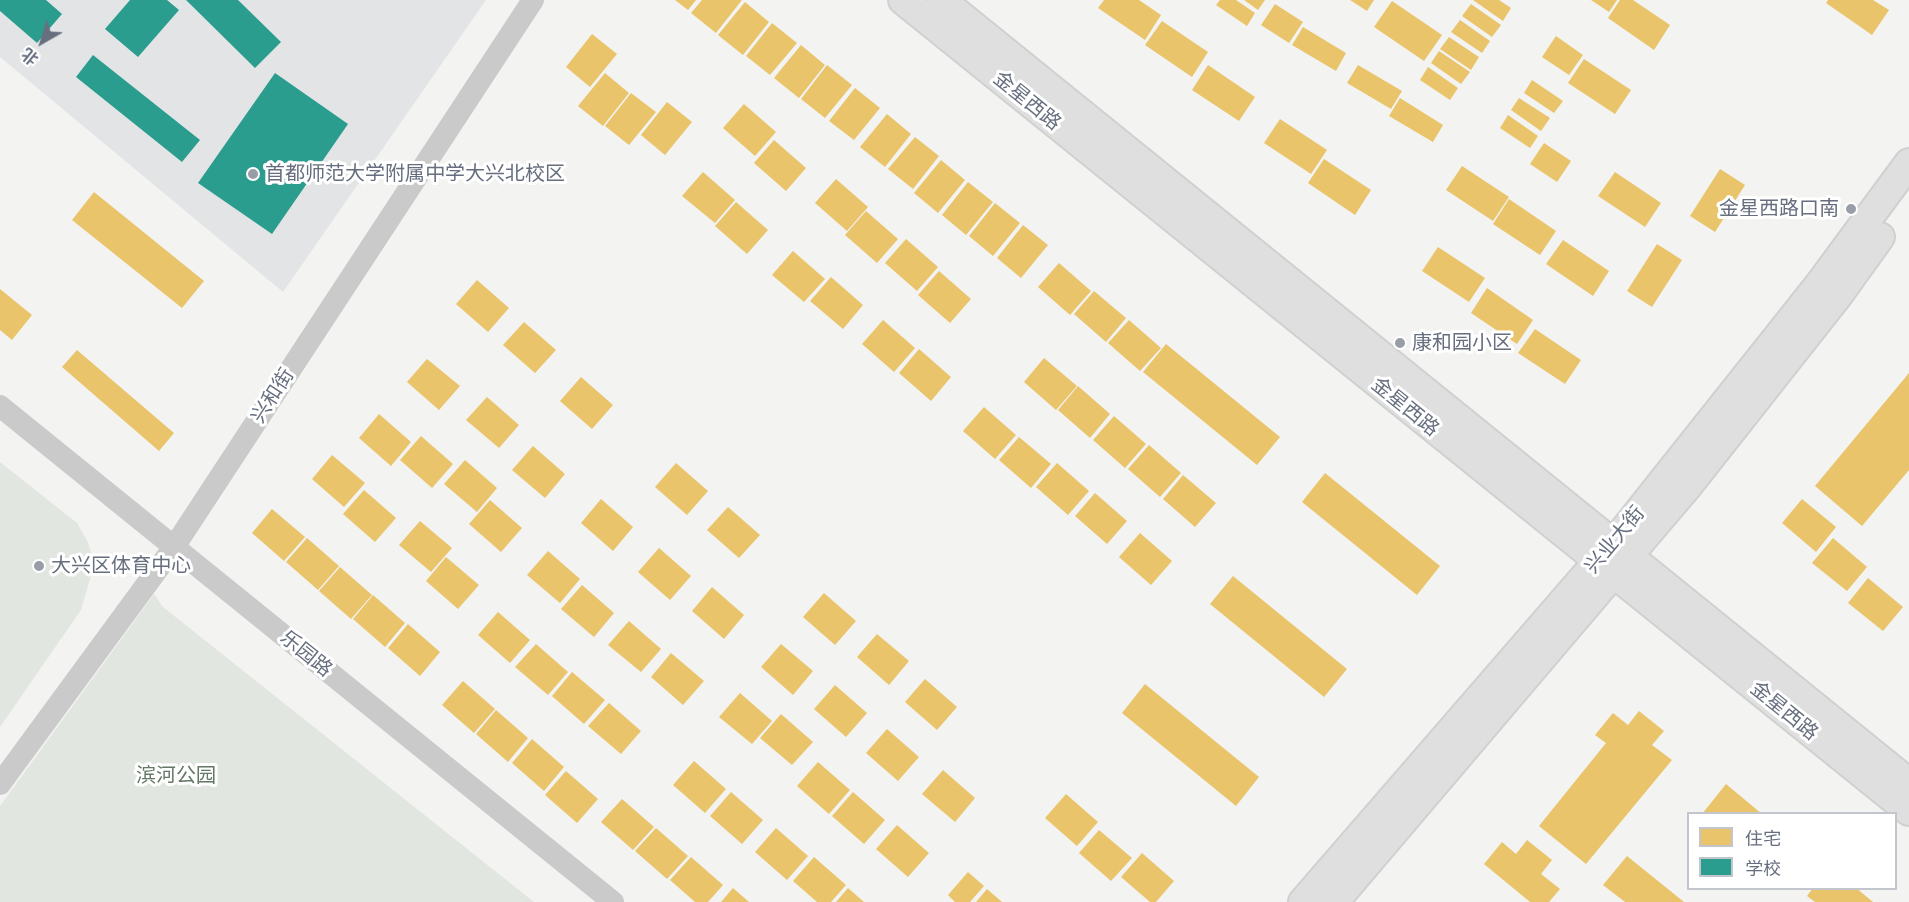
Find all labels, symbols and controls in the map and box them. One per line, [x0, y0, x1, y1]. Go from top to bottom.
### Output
north arrow [12, 12, 72, 72]
text: 北 [18, 44, 43, 69]
street label: 金星西路 [988, 67, 1066, 135]
place label: 首都师范大学附属中学大兴北校区 [265, 162, 565, 186]
marker: 首都师范大学附属中学大兴北校区 [246, 167, 260, 181]
place label: 金星西路口南 [1719, 197, 1839, 221]
marker: 金星西路口南 [1844, 202, 1858, 216]
place label: 康和园小区 [1412, 331, 1512, 355]
marker: 康和园小区 [1393, 336, 1407, 350]
street label: 兴和街 [247, 364, 299, 428]
street label: 金星西路 [1366, 373, 1444, 441]
street label: 兴业大街 [1580, 502, 1650, 578]
place label: 大兴区体育中心 [51, 554, 191, 578]
marker: 大兴区体育中心 [32, 559, 46, 573]
street label: 乐园路 [275, 626, 337, 682]
street label: 金星西路 [1745, 677, 1823, 745]
park label: 滨河公园 [136, 764, 216, 788]
legend [1687, 812, 1897, 890]
text: 住宅 [1745, 828, 1781, 849]
text: 学校 [1745, 858, 1781, 879]

